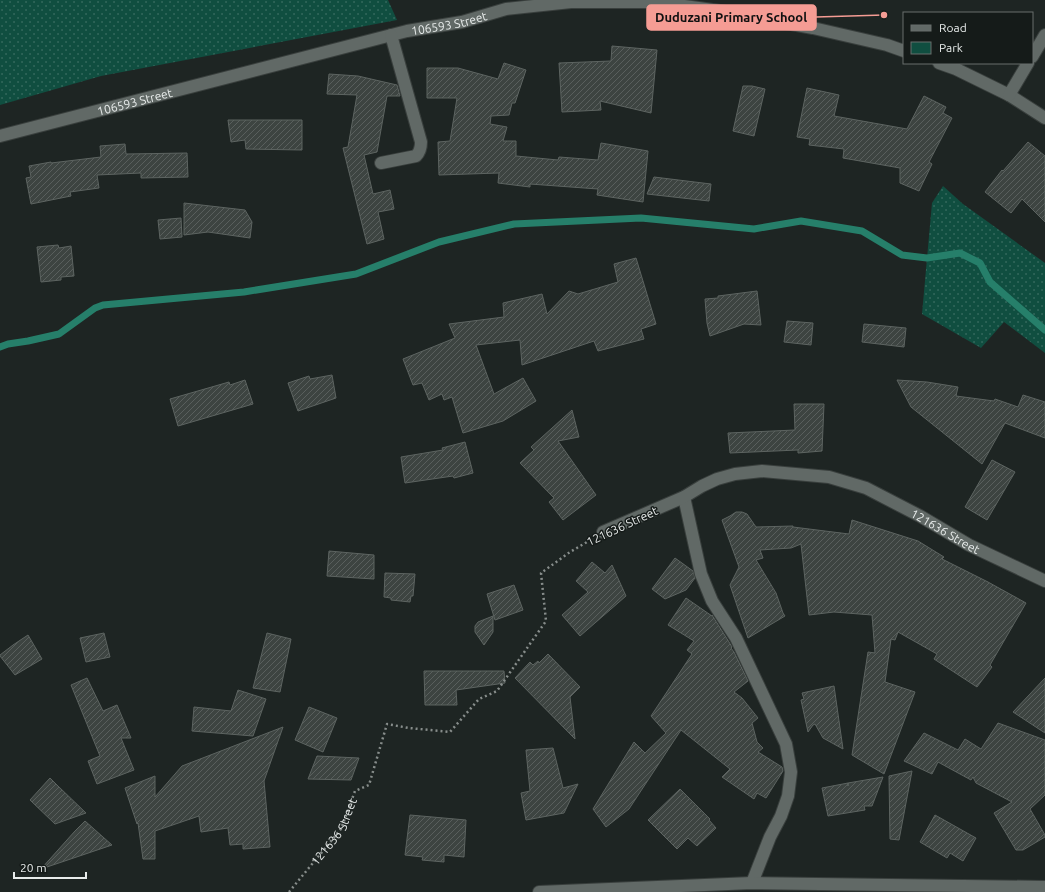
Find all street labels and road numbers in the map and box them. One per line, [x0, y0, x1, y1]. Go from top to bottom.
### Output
street label: 106593 Street [410, 8, 488, 37]
street label: 106593 Street [96, 85, 174, 117]
street label: 121636 Street [584, 504, 660, 548]
street label: 121636 Street [909, 506, 982, 556]
street label: 121636 Street [308, 796, 359, 867]

